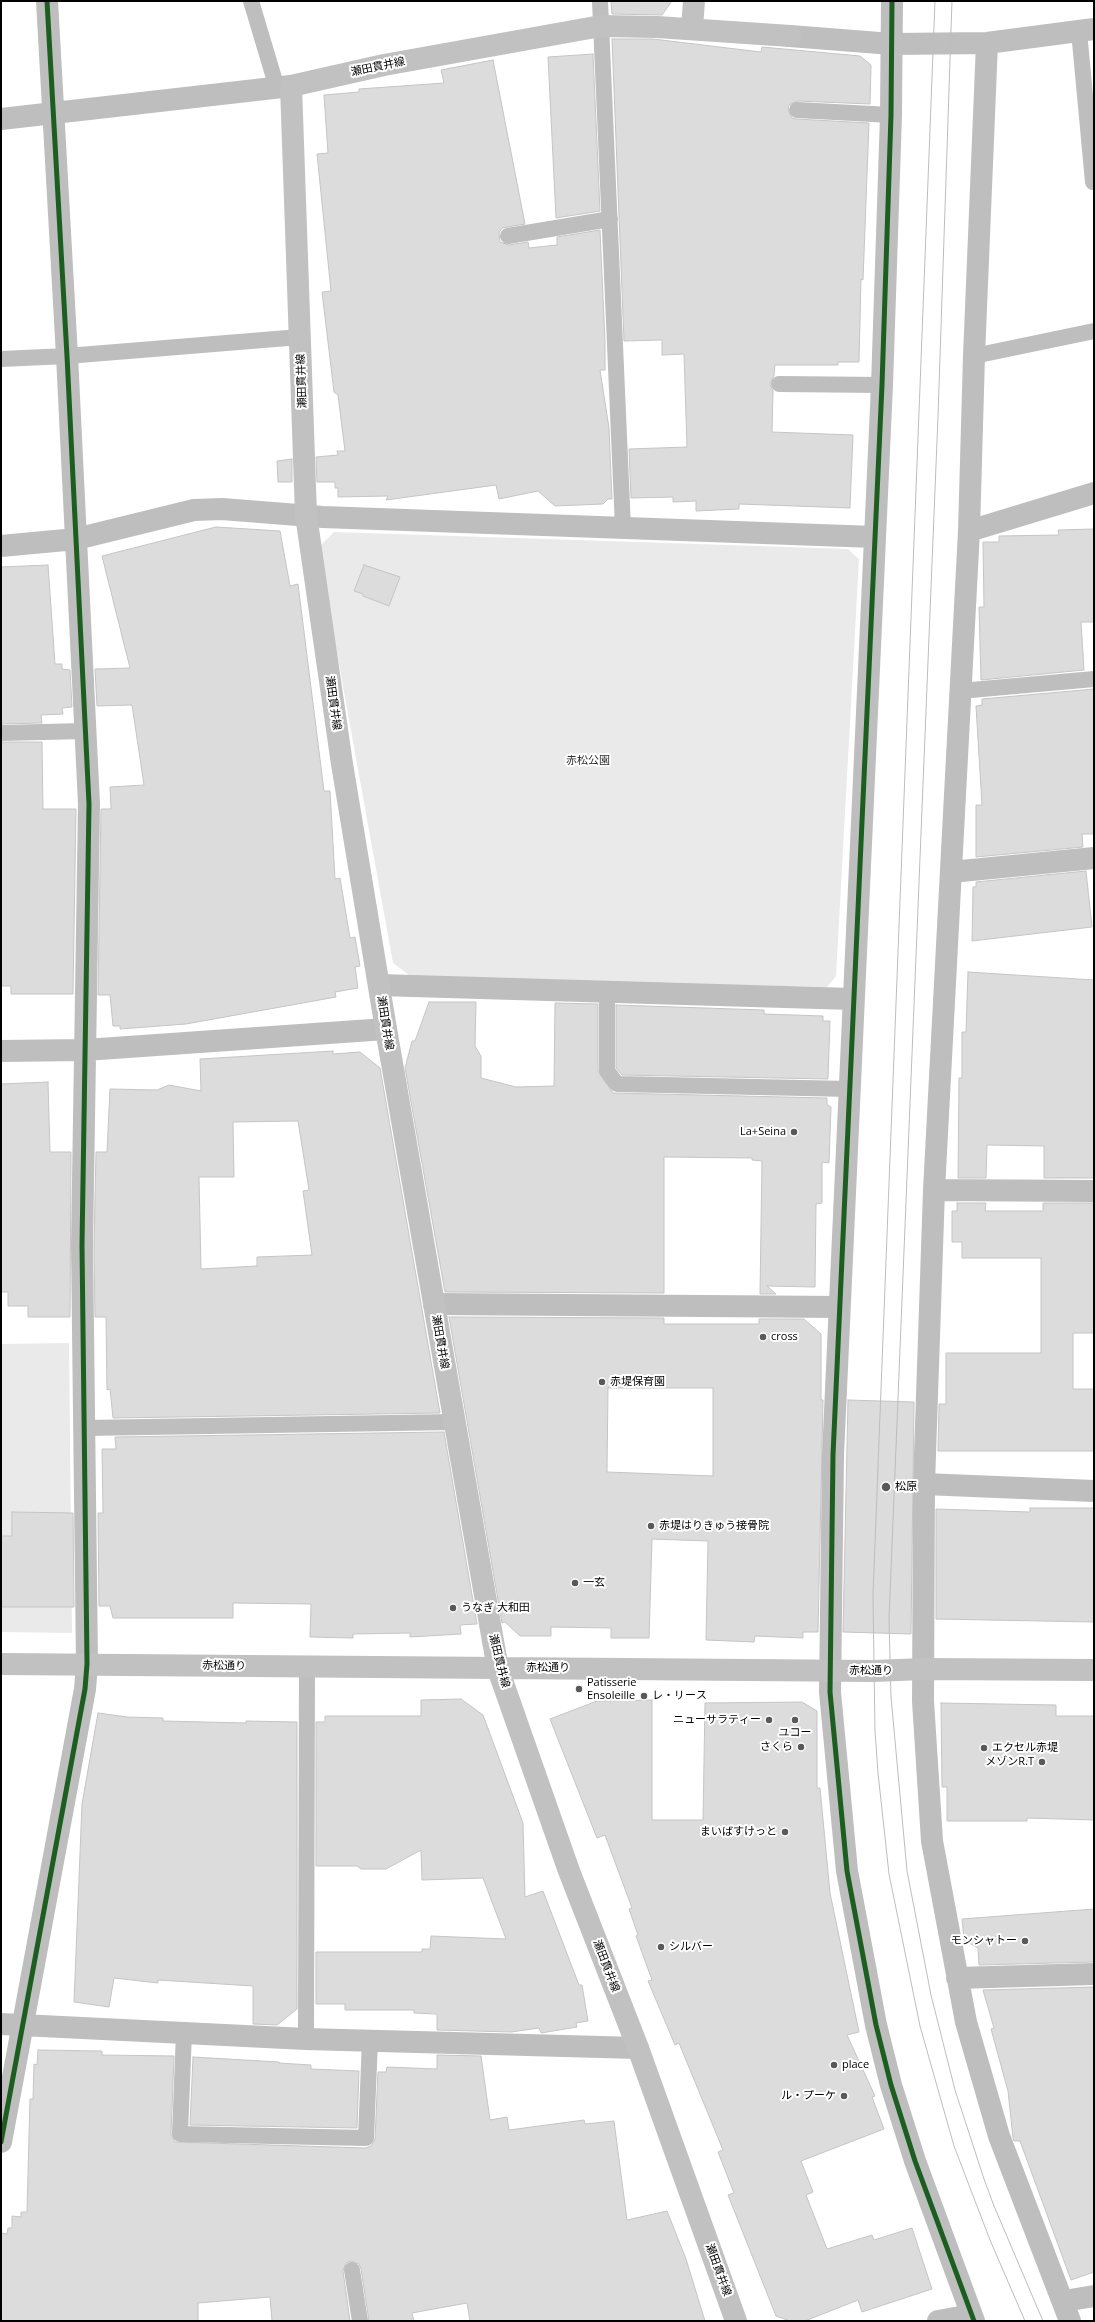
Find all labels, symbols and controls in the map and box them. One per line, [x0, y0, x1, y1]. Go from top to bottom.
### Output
street label: 瀬田貫井線 [350, 55, 406, 79]
street label: 瀬田貫井線 [294, 353, 310, 409]
street label: 瀬田貫井線 [323, 675, 343, 731]
park label: 赤松公園 [566, 754, 610, 768]
street label: 瀬田貫井線 [374, 995, 396, 1051]
place label: La+Seina [740, 1125, 786, 1139]
marker: La+Seina [789, 1127, 799, 1137]
street label: 瀬田貫井線 [429, 1314, 451, 1370]
place label: cross [771, 1330, 798, 1344]
marker: cross [758, 1332, 768, 1342]
place label: 赤堤保育園 [610, 1375, 665, 1389]
marker: 赤堤保育園 [597, 1377, 607, 1387]
place label: 松原 [895, 1480, 917, 1494]
marker: 松原 [880, 1481, 892, 1493]
place label: 赤堤はりきゅう接骨院 [659, 1519, 769, 1533]
marker: 赤堤はりきゅう接骨院 [646, 1521, 656, 1531]
place label: 一玄 [583, 1576, 605, 1590]
marker: 一玄 [570, 1578, 580, 1588]
place label: うなぎ 大和田 [461, 1601, 530, 1615]
marker: うなぎ 大和田 [448, 1603, 458, 1613]
street label: 瀬田貫井線 [486, 1633, 512, 1689]
street label: 赤松通り [202, 1659, 246, 1673]
street label: 赤松通り [526, 1661, 570, 1675]
street label: 赤松通り [849, 1664, 893, 1678]
place label: Patisserie Ensoleille [587, 1676, 637, 1702]
marker: Patisserie Ensoleille [574, 1684, 584, 1694]
place label: レ・リース [652, 1689, 707, 1703]
marker: レ・リース [639, 1691, 649, 1701]
place label: ニューサラティー [673, 1713, 761, 1727]
marker: ニューサラティー [764, 1715, 774, 1725]
marker: ユコー [790, 1715, 800, 1725]
place label: ユコー [779, 1726, 811, 1740]
place label: さくら [760, 1740, 793, 1754]
place label: エクセル赤堤 [992, 1741, 1058, 1755]
marker: さくら [796, 1742, 806, 1752]
marker: エクセル赤堤 [979, 1743, 989, 1753]
place label: メゾンR.T [985, 1755, 1034, 1769]
marker: メゾンR.T [1037, 1757, 1047, 1767]
place label: まいばすけっと [700, 1825, 777, 1839]
marker: まいばすけっと [780, 1827, 790, 1837]
place label: モンシャトー [951, 1934, 1017, 1948]
marker: モンシャトー [1020, 1936, 1030, 1946]
street label: 瀬田貫井線 [590, 1938, 622, 1994]
place label: シルバー [669, 1940, 713, 1954]
marker: シルバー [656, 1942, 666, 1952]
place label: place [842, 2058, 869, 2072]
marker: place [829, 2060, 839, 2070]
place label: ル・プーケ [781, 2089, 836, 2103]
marker: ル・プーケ [839, 2091, 849, 2101]
street label: 瀬田貫井線 [702, 2242, 734, 2298]

